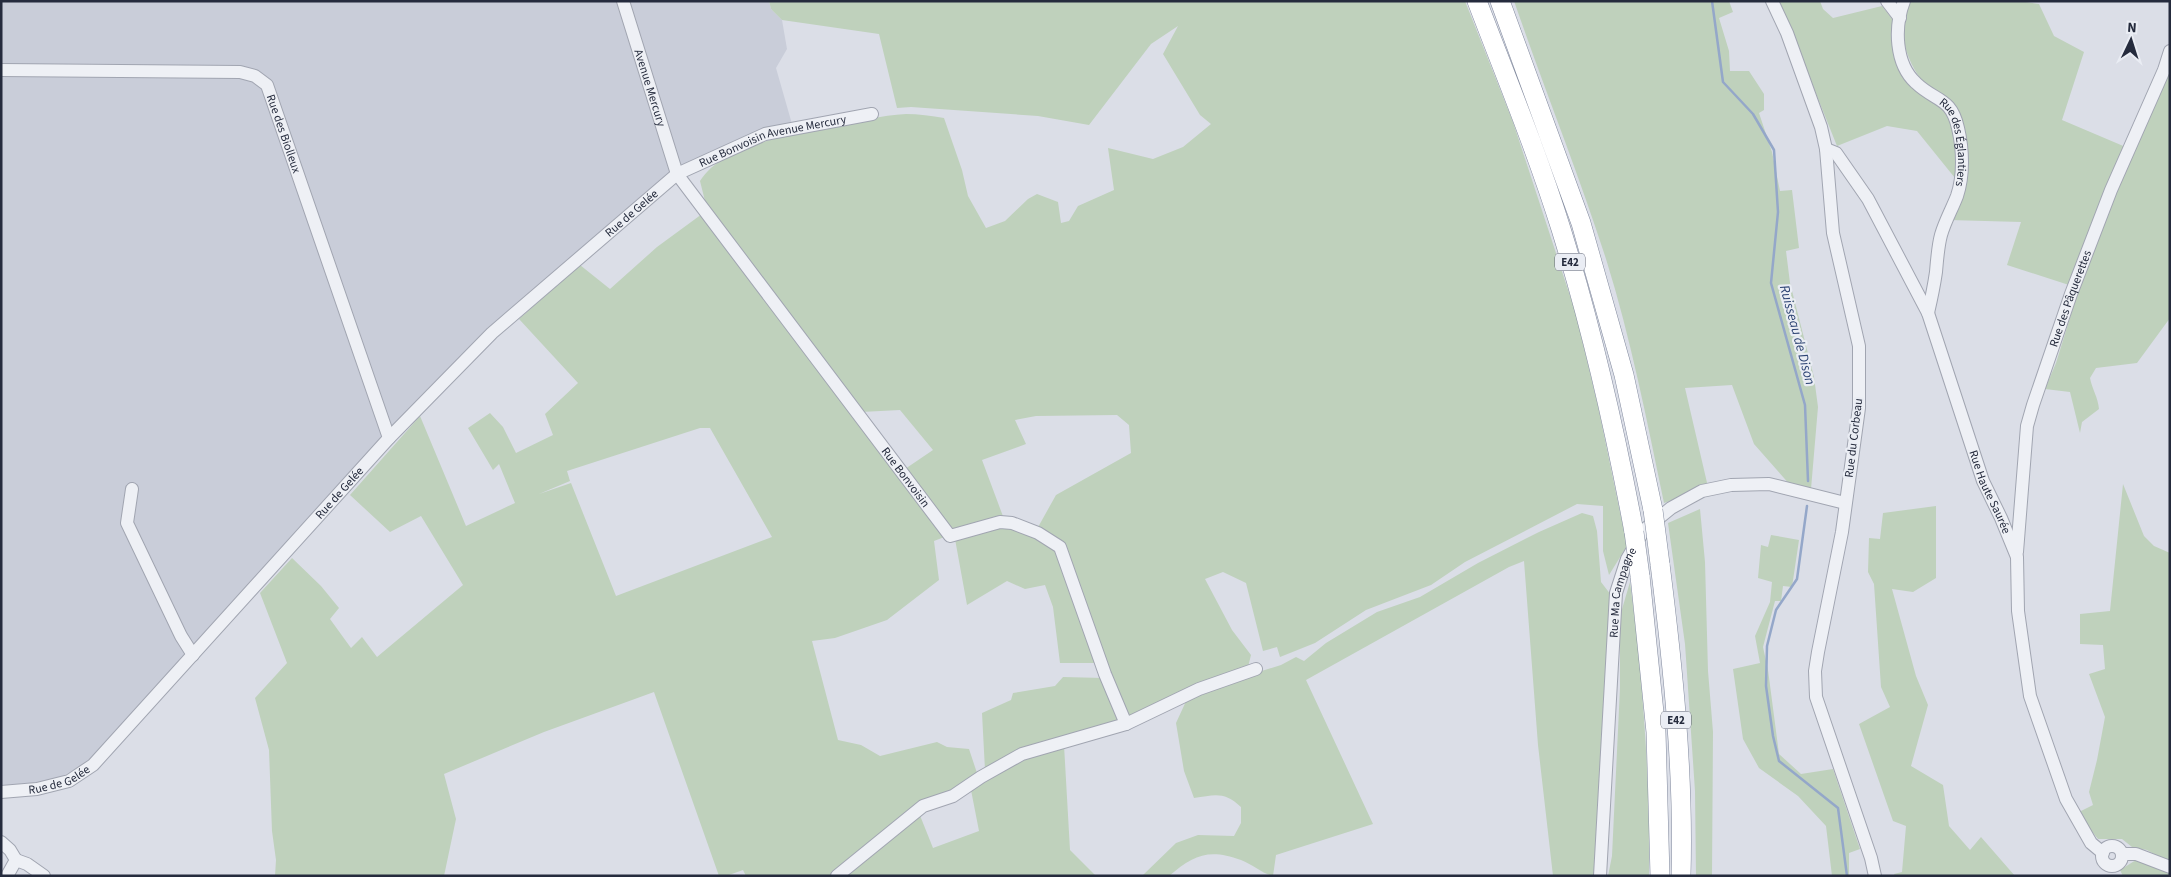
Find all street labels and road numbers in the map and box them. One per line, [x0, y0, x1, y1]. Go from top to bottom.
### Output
street label: Avenue Mercury [630, 47, 670, 129]
street label: Rue des Biolleux [262, 92, 305, 176]
street label: Rue des Églantiers [1936, 94, 1971, 188]
street label: Rue Bonvoisin Avenue Mercury [696, 110, 848, 171]
street label: Rue de Gelée [601, 185, 662, 241]
street label: Rue des Pâquerettes [2045, 248, 2096, 349]
road number: E42 [1555, 253, 1585, 270]
street label: Rue du Corbeau [1841, 397, 1867, 479]
street label: Rue Bonvoisin [877, 444, 934, 511]
street label: Rue Haute Saurée [1965, 448, 2015, 536]
street label: Rue de Gelée [311, 463, 367, 523]
street label: Rue Ma Campagne [1605, 544, 1641, 638]
road number: E42 [1661, 712, 1691, 728]
street label: Rue de Gelée [28, 761, 93, 798]

